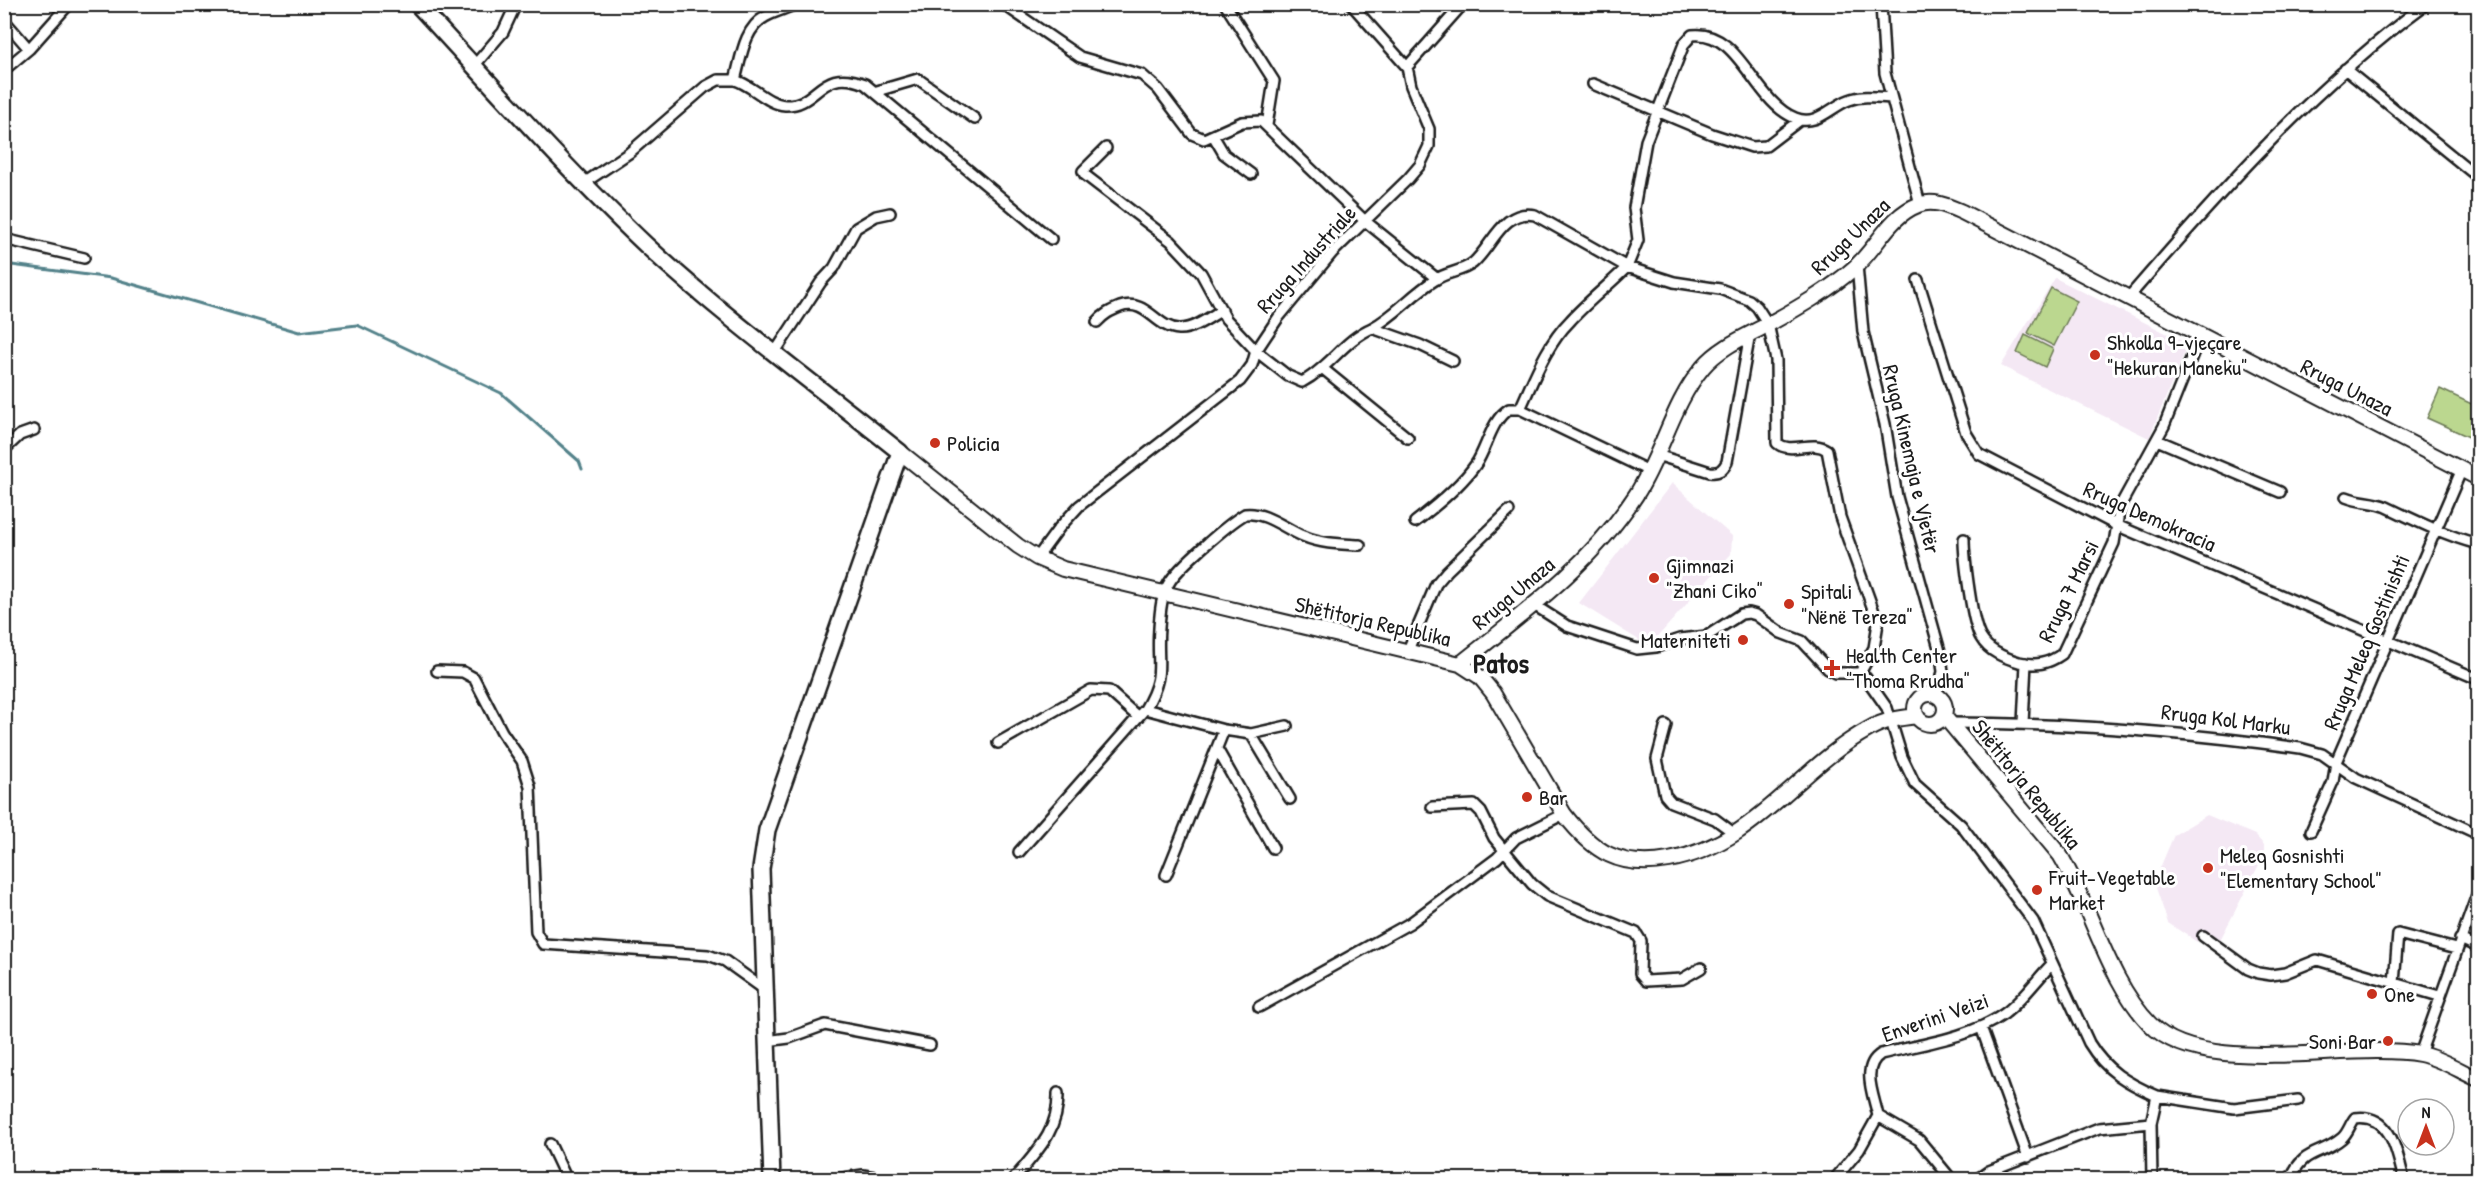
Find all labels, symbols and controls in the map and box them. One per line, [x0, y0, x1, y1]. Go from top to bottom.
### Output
street label: Rruga Unaza [1804, 190, 1896, 281]
street label: Rruga Industriale [1249, 198, 1363, 320]
place label: Shkolla 9-vjeçare "Hekuran Maneku" [2107, 327, 2248, 382]
marker: Shkolla 9-vjeçare "Hekuran Maneku" [2088, 348, 2102, 362]
street label: Rruga Unaza [2296, 351, 2398, 423]
street label: Rruga Kinemaja e Vjetër [1876, 361, 1948, 557]
place label: Policia [947, 428, 1000, 458]
marker: Policia [928, 436, 942, 450]
street label: Rruga Demokracia [2079, 473, 2221, 559]
street label: Rruga 7 Marsi [2030, 535, 2106, 647]
street label: Rruga Unaza [1465, 549, 1561, 636]
place label: Gjimnazi "Zhani Ciko" [1666, 550, 1763, 605]
street label: Rruga Meleq Gostinishti [2315, 550, 2417, 734]
marker: Gjimnazi "Zhani Ciko" [1647, 571, 1661, 585]
place label: Spitali "Nënë Tereza" [1801, 576, 1913, 631]
street label: Shëtitorja Republika [1292, 589, 1454, 654]
marker: Spitali "Nënë Tereza" [1782, 597, 1796, 611]
place label: Materniteti [1641, 625, 1731, 655]
marker: Materniteti [1736, 633, 1750, 647]
place label: Health Center "Thoma Rrudha" [1846, 640, 1970, 695]
district label: Patos [1473, 644, 1529, 682]
marker: Health Center "Thoma Rrudha" [1823, 659, 1841, 677]
street label: Rruga Kol Marku [2160, 696, 2293, 742]
street label: Shëtitorja Republika [1965, 713, 2089, 855]
place label: Bar [1539, 782, 1568, 812]
marker: Bar [1520, 790, 1534, 804]
place label: Meleq Gosnishti "Elementary School" [2220, 840, 2382, 895]
marker: Meleq Gosnishti "Elementary School" [2201, 861, 2215, 875]
place label: Fruit-Vegetable Market [2048, 862, 2176, 917]
marker: Fruit-Vegetable Market [2030, 883, 2044, 897]
place label: One [2384, 979, 2415, 1009]
street label: Enverini Veizi [1878, 985, 1992, 1049]
marker: One [2365, 987, 2379, 1001]
place label: Soni Bar [2309, 1026, 2377, 1056]
marker: Soni Bar [2381, 1034, 2395, 1048]
north arrow [2396, 1097, 2456, 1157]
text: N [2422, 1101, 2431, 1123]

